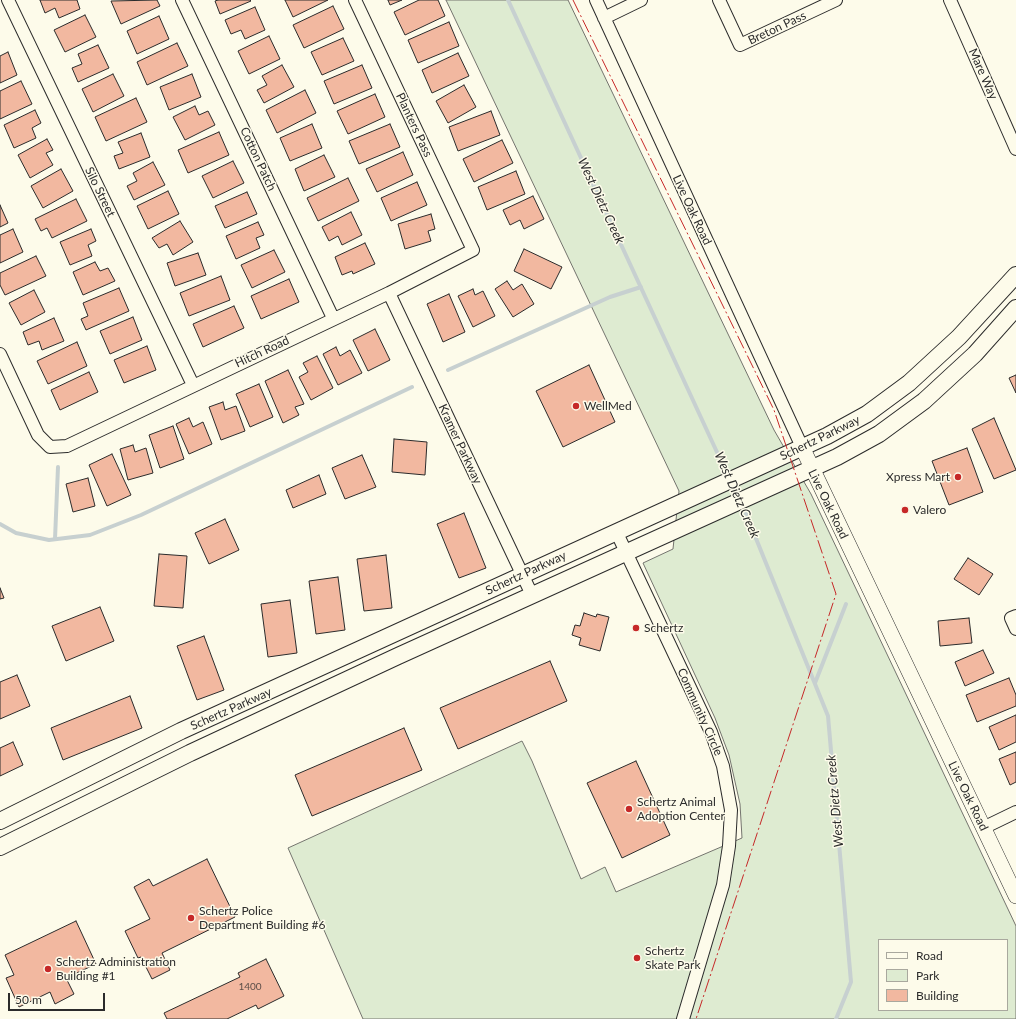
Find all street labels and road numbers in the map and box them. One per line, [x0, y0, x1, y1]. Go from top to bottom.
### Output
street label: Breton Pass [746, 8, 808, 48]
street label: Mare Way [965, 46, 1001, 102]
street label: Planters Pass [393, 91, 435, 159]
street label: Cotton Patch [237, 125, 279, 193]
street label: Silo Street [82, 165, 118, 219]
street label: Live Oak Road [669, 173, 715, 247]
street label: Hitch Road [233, 333, 291, 371]
street label: Kramer Parkway [435, 402, 485, 486]
street label: Schertz Parkway [778, 412, 862, 464]
street label: Live Oak Road [805, 467, 851, 541]
street label: Schertz Parkway [483, 548, 569, 598]
street label: Community Circle [674, 666, 726, 758]
street label: Schertz Parkway [188, 685, 274, 733]
street label: Live Oak Road [945, 759, 991, 833]

